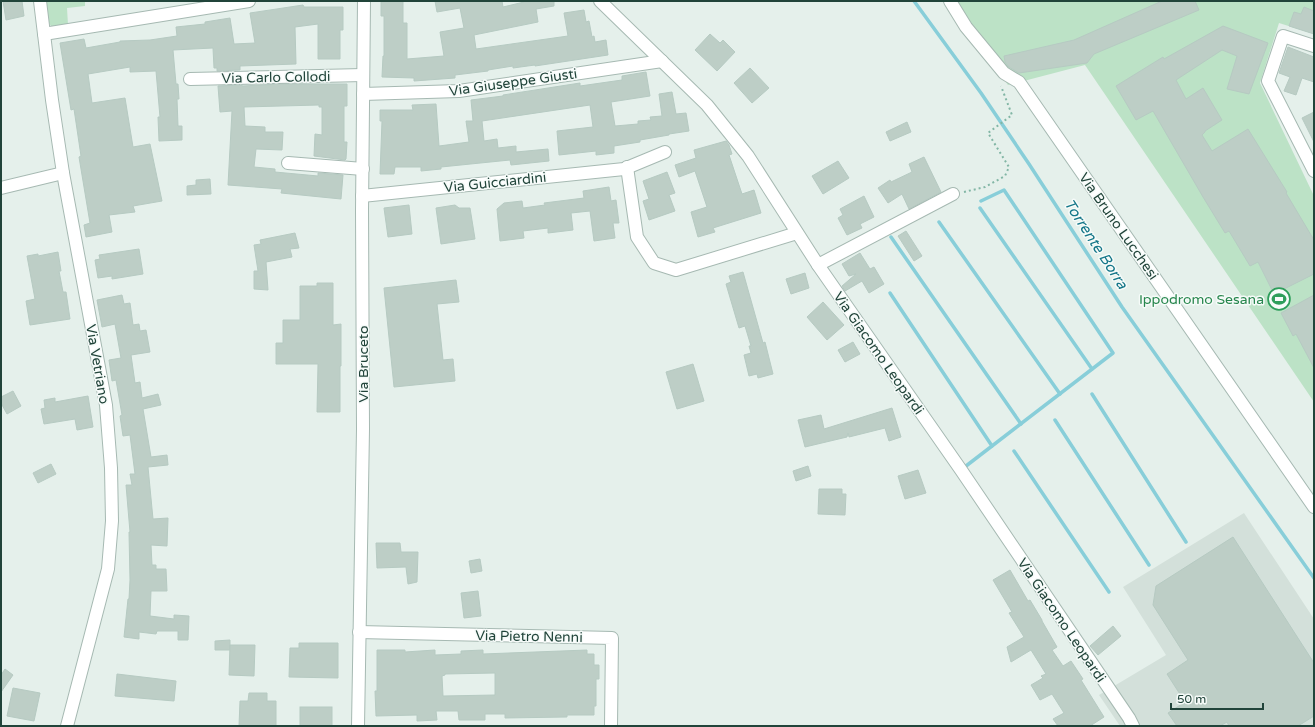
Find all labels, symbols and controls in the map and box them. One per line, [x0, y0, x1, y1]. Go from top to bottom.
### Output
street label: Via Giuseppe Giusti [448, 65, 578, 100]
street label: Via Carlo Collodi [221, 68, 331, 87]
street label: Via Guicciardini [443, 169, 547, 196]
street label: Via Bruno Lucchesi [1075, 169, 1162, 283]
water label: Torrente Borra [1060, 196, 1132, 293]
sports icon: Ippodromo Sesana [1266, 286, 1292, 312]
street label: Via Giacomo Leopardi [830, 289, 927, 418]
place label: Ippodromo Sesana [1139, 291, 1264, 308]
street label: Via Vetriano [82, 323, 113, 405]
street label: Via Bruceto [355, 325, 372, 403]
street label: Via Giacomo Leopardi [1014, 555, 1109, 686]
street label: Via Pietro Nenni [475, 627, 583, 646]
scale bar [1171, 685, 1263, 711]
text: 50 m [1177, 692, 1206, 706]

